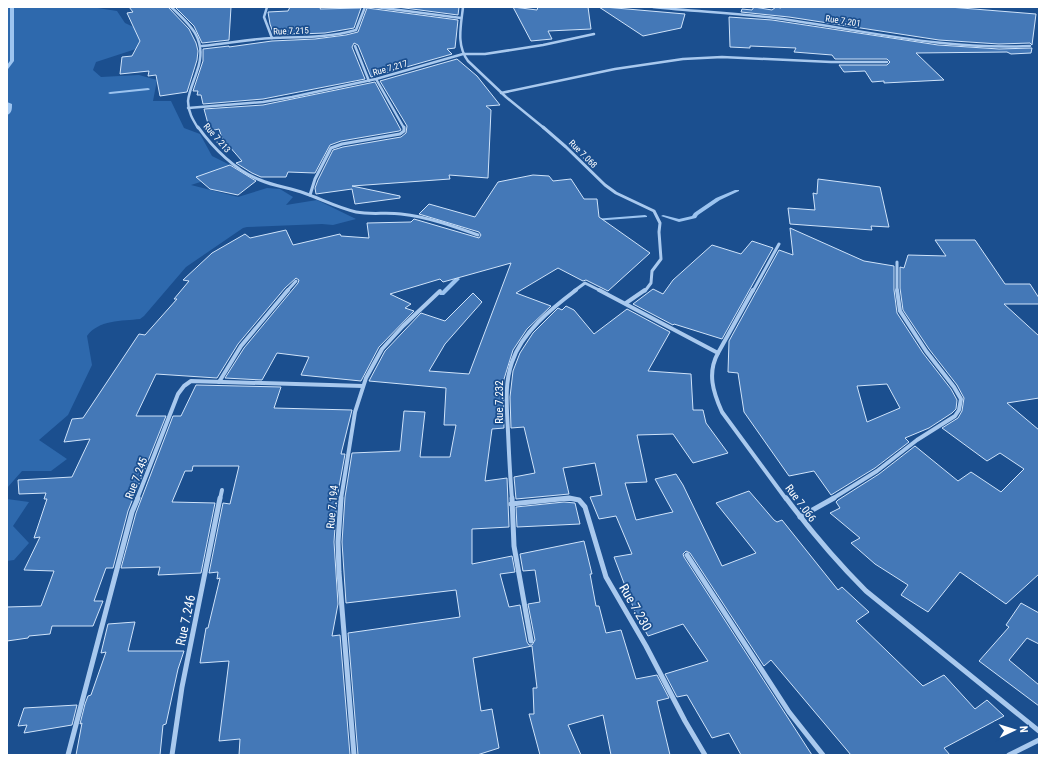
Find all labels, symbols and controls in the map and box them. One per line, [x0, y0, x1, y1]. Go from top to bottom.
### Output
street label: Rue 7.201 [825, 13, 861, 29]
street label: Rue 7.215 [273, 25, 309, 37]
street label: Rue 7.217 [372, 58, 409, 78]
street label: Rue 7.213 [202, 121, 232, 155]
street label: Rue 7.068 [567, 138, 599, 170]
street label: Rue 7.232 [493, 380, 506, 424]
street label: Rue 7.245 [123, 456, 150, 501]
street label: Rue 7.066 [782, 482, 819, 525]
street label: Rue 7.194 [324, 484, 341, 529]
street label: Rue 7.230 [616, 581, 655, 633]
street label: Rue 7.246 [173, 593, 198, 647]
north arrow [994, 710, 1034, 750]
text: N [1017, 726, 1030, 733]

